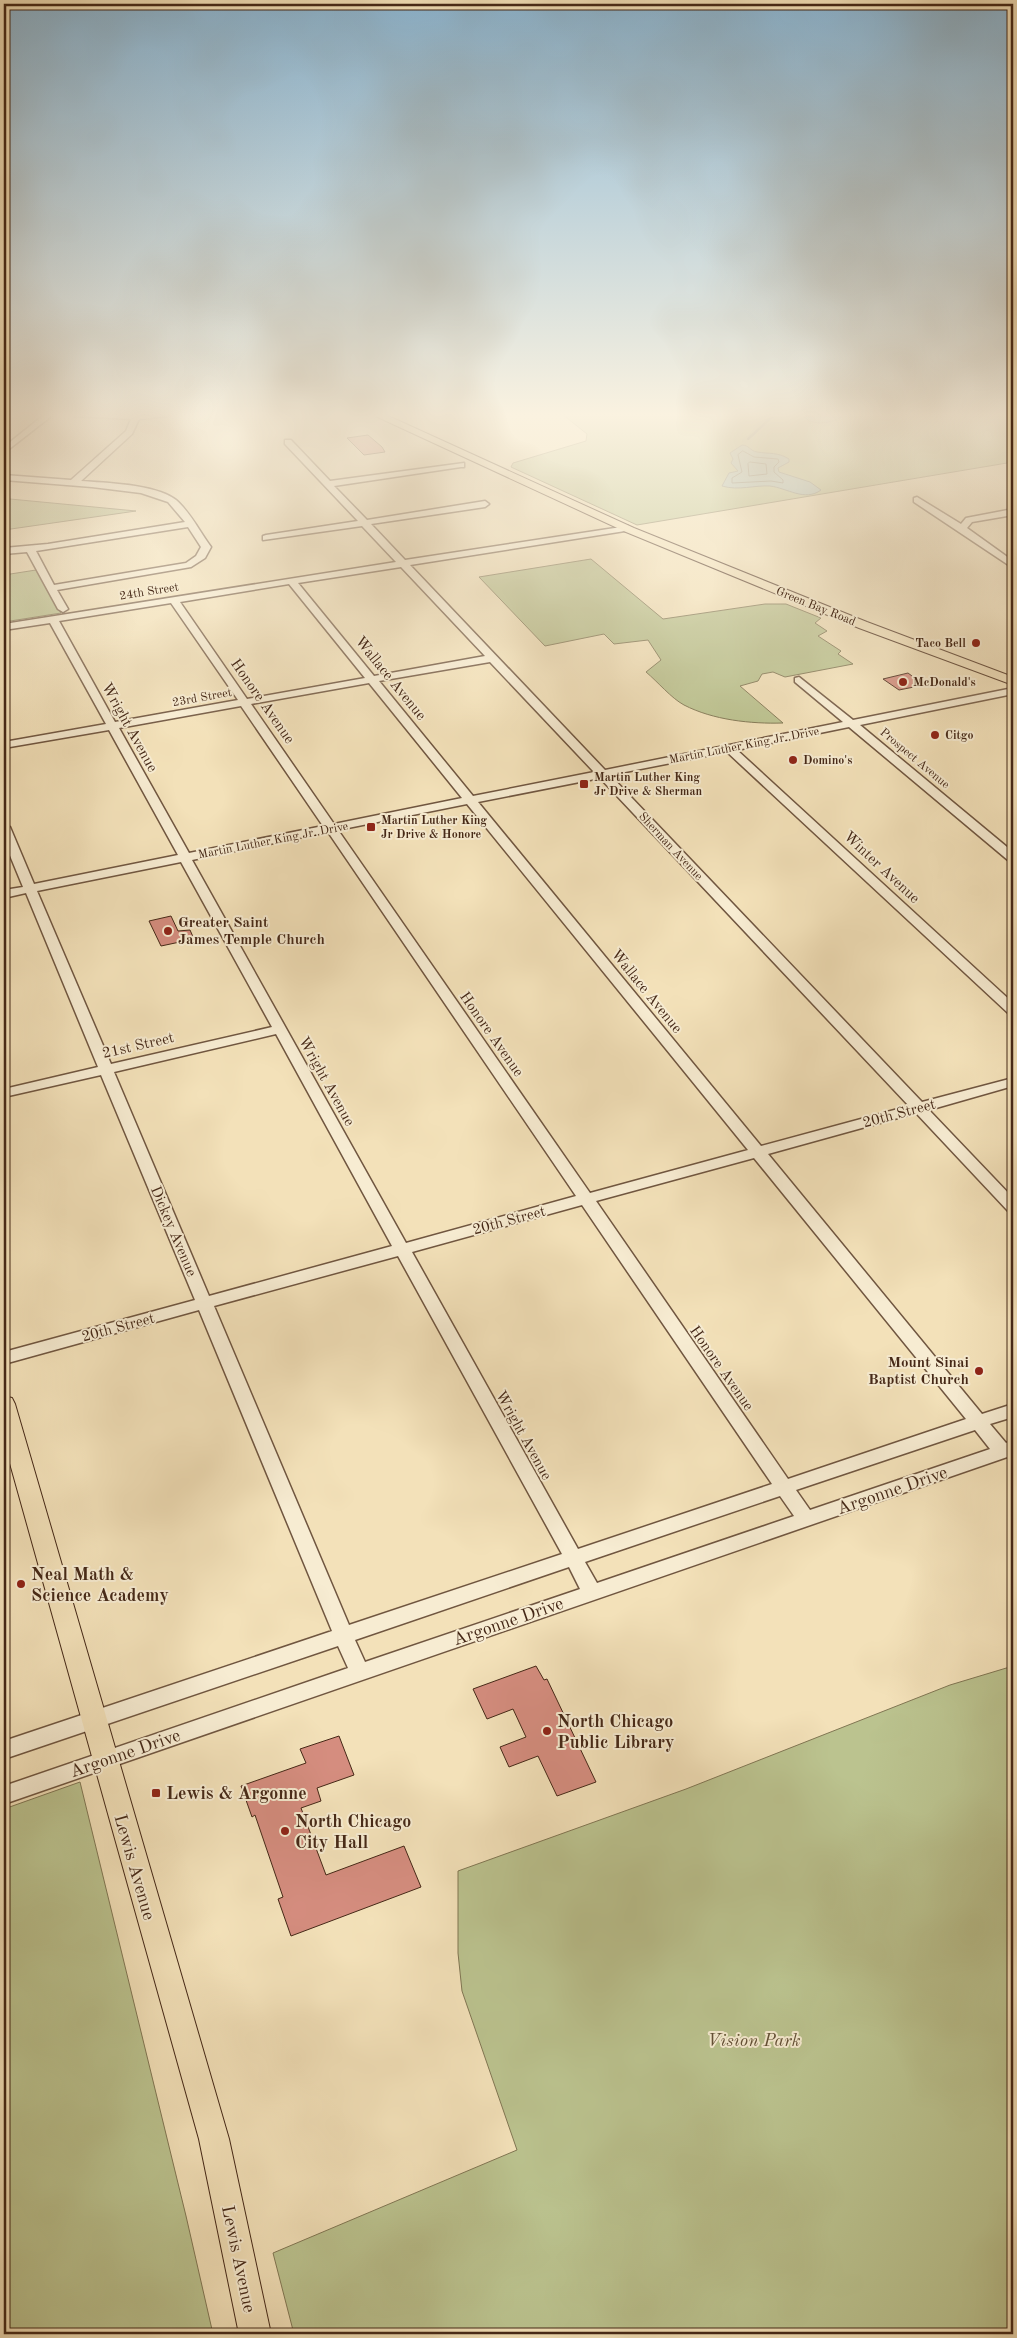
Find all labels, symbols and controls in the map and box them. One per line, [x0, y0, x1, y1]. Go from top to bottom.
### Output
street label: 24th Street [119, 581, 180, 603]
street label: Green Bay Road [774, 585, 857, 628]
street label: Wallace Avenue [352, 634, 428, 724]
marker: Taco Bell [970, 637, 982, 649]
place label: Taco Bell [915, 638, 966, 650]
street label: Honore Avenue [227, 657, 297, 747]
marker: McDonald's [897, 676, 909, 688]
place label: McDonald's [913, 677, 976, 689]
street label: Wright Avenue [98, 681, 159, 775]
street label: 23rd Street [171, 687, 233, 709]
street label: Martin Luther King Jr. Drive [668, 725, 821, 766]
street label: Prospect Avenue [877, 726, 952, 792]
marker: Citgo [929, 729, 941, 741]
place label: Citgo [945, 730, 974, 742]
marker: Domino's [787, 754, 799, 766]
place label: Domino's [803, 755, 852, 767]
place label: Martin Luther King Jr Drive & Sherman [594, 772, 702, 798]
marker: Martin Luther King Jr Drive & Sherman [578, 778, 590, 790]
street label: Sherman Avenue [636, 810, 705, 883]
place label: Martin Luther King Jr Drive & Honore [381, 815, 487, 841]
street label: Martin Luther King Jr. Drive [197, 820, 350, 861]
marker: Martin Luther King Jr Drive & Honore [365, 821, 377, 833]
street label: Winter Avenue [840, 829, 922, 907]
place label: Greater Saint James Temple Church [178, 916, 325, 948]
marker: Greater Saint James Temple Church [162, 925, 174, 937]
street label: Wallace Avenue [608, 947, 684, 1037]
street label: Honore Avenue [456, 990, 526, 1080]
street label: 21st Street [101, 1031, 176, 1062]
street label: Wright Avenue [295, 1035, 356, 1129]
street label: 20th Street [861, 1098, 937, 1131]
street label: Dickey Avenue [147, 1184, 198, 1279]
street label: 20th Street [471, 1205, 547, 1238]
street label: 20th Street [80, 1312, 156, 1345]
street label: Honore Avenue [686, 1324, 756, 1414]
place label: Mount Sinai Baptist Church [868, 1356, 969, 1388]
marker: Mount Sinai Baptist Church [973, 1365, 985, 1377]
street label: Wright Avenue [492, 1389, 553, 1483]
street label: Argonne Drive [835, 1464, 950, 1518]
place label: Neal Math & Science Academy [31, 1566, 169, 1605]
marker: Neal Math & Science Academy [15, 1578, 27, 1590]
street label: Argonne Drive [451, 1595, 566, 1649]
place label: North Chicago Public Library [557, 1713, 674, 1752]
marker: North Chicago Public Library [541, 1725, 553, 1737]
street label: Argonne Drive [68, 1727, 183, 1781]
place label: Lewis & Argonne [166, 1785, 307, 1803]
marker: Lewis & Argonne [150, 1787, 162, 1799]
street label: Lewis Avenue [110, 1812, 158, 1922]
place label: North Chicago City Hall [295, 1813, 411, 1852]
marker: North Chicago City Hall [279, 1825, 291, 1837]
park label: Vision Park [707, 2032, 801, 2050]
street label: Lewis Avenue [218, 2204, 258, 2314]

